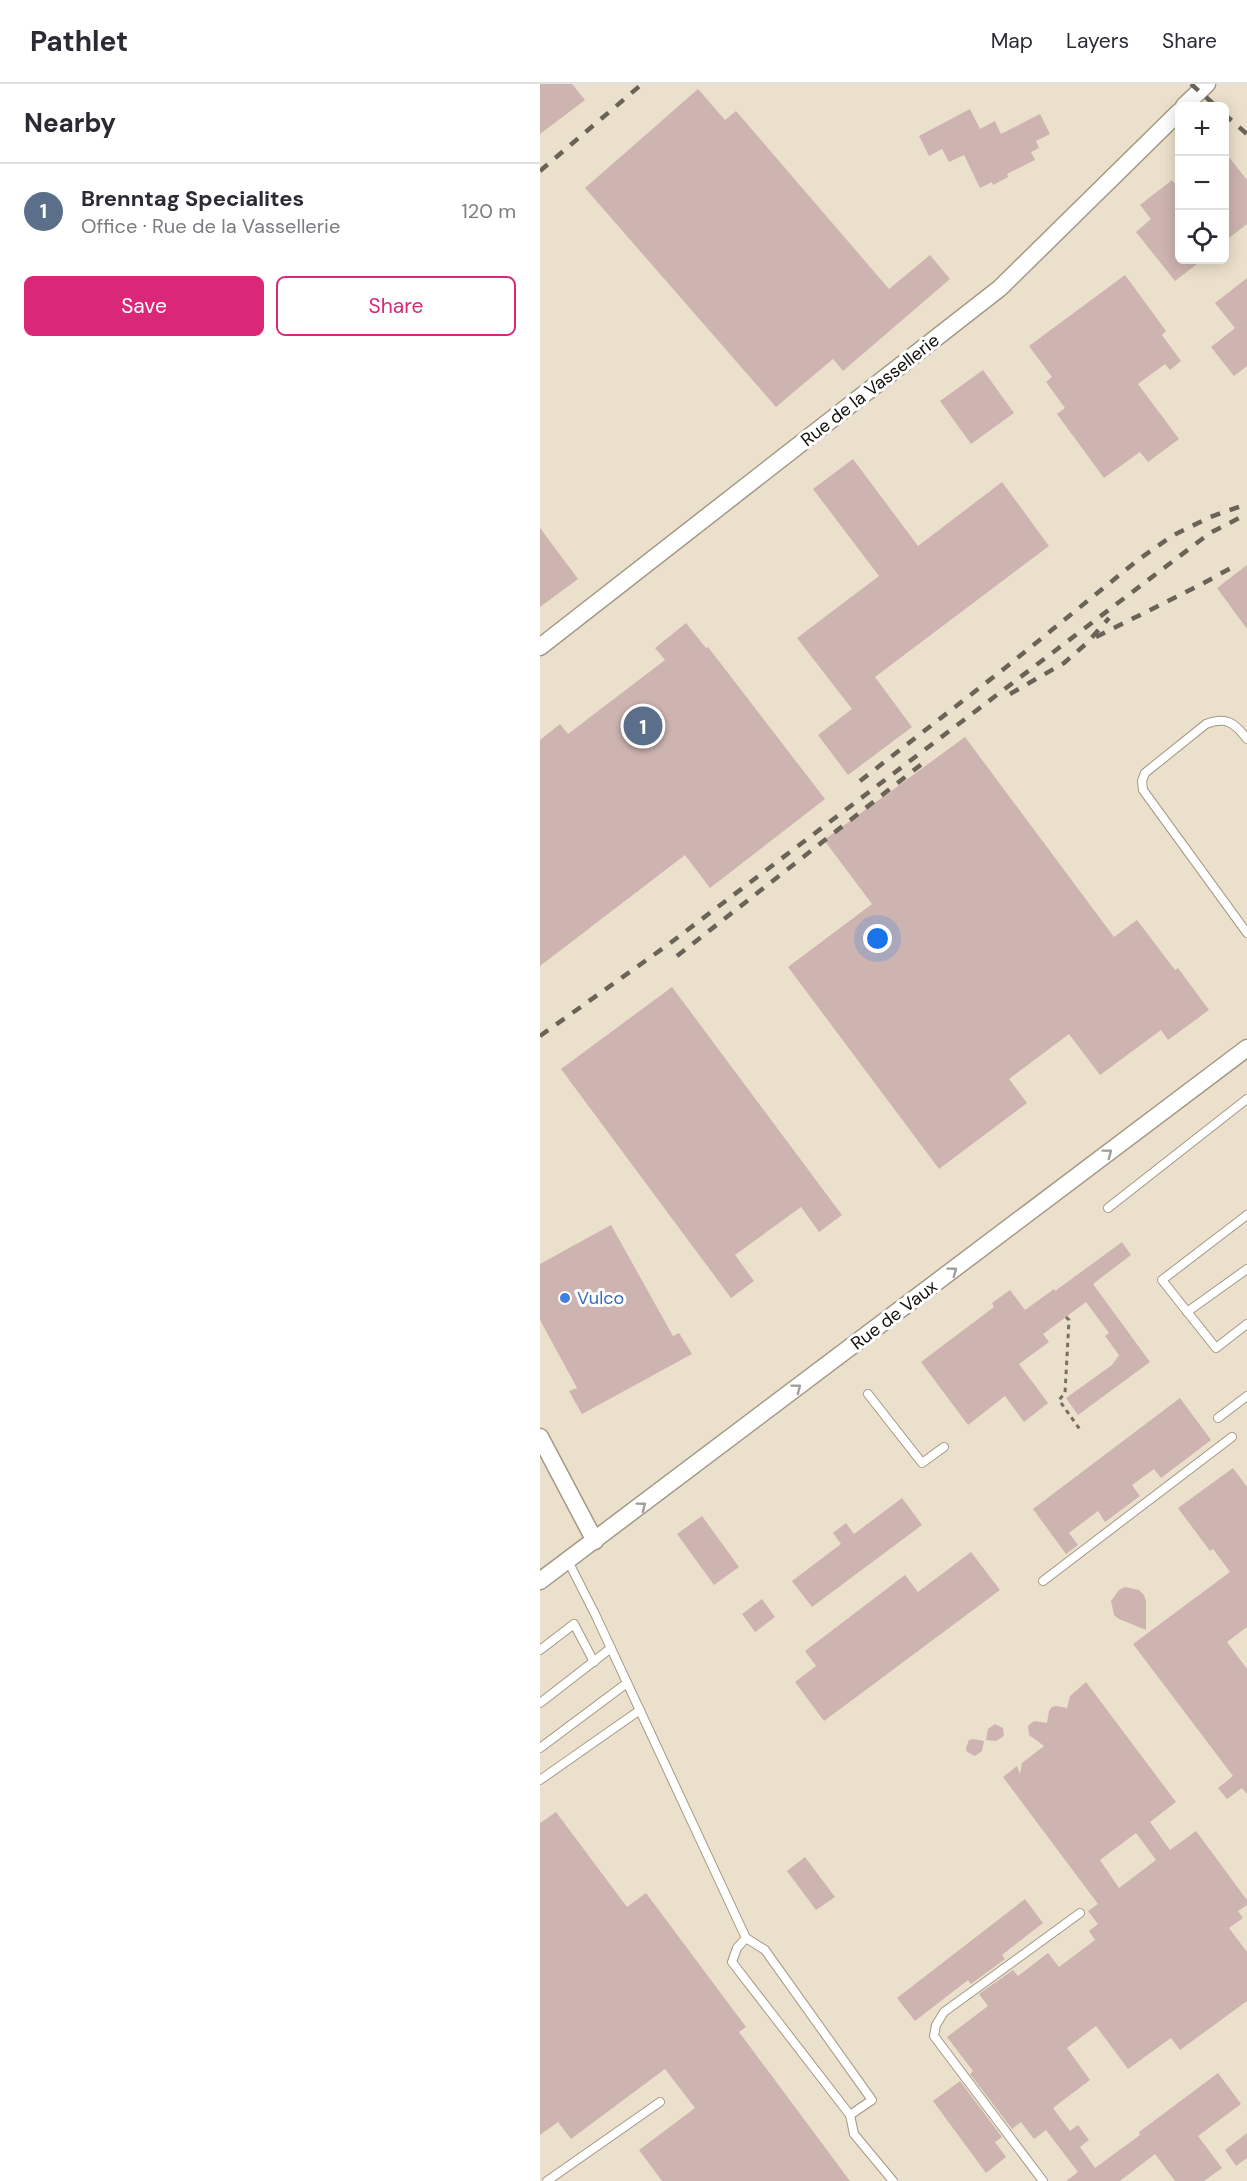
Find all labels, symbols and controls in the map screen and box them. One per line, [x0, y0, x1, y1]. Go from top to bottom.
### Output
text: Pathlet [30, 23, 128, 60]
text: Map [991, 27, 1033, 55]
text: Layers [1066, 27, 1129, 55]
text: Share [1162, 27, 1217, 55]
map controls [1175, 102, 1229, 264]
button: + [1175, 102, 1229, 156]
text: Nearby [24, 106, 116, 140]
button: − [1175, 156, 1229, 210]
text: Brenntag Specialites [81, 184, 304, 213]
text: 1 [40, 198, 47, 224]
text: 120 m [462, 198, 516, 224]
button: locate [1175, 210, 1229, 264]
text: Office · Rue de la Vassellerie [81, 213, 340, 239]
button: Save [24, 276, 264, 336]
button: Share [276, 276, 516, 336]
street label: Rue de la Vassellerie [796, 328, 944, 452]
pin: 1 [624, 704, 662, 748]
your location [863, 924, 892, 953]
one-way arrow [1102, 1149, 1113, 1160]
one-way arrow [946, 1267, 957, 1278]
street label: Rue de Vaux [846, 1275, 942, 1355]
place label: Vulco [577, 1286, 624, 1310]
marker: Vulco [558, 1291, 572, 1305]
one-way arrow [791, 1385, 802, 1396]
one-way arrow [635, 1502, 646, 1513]

